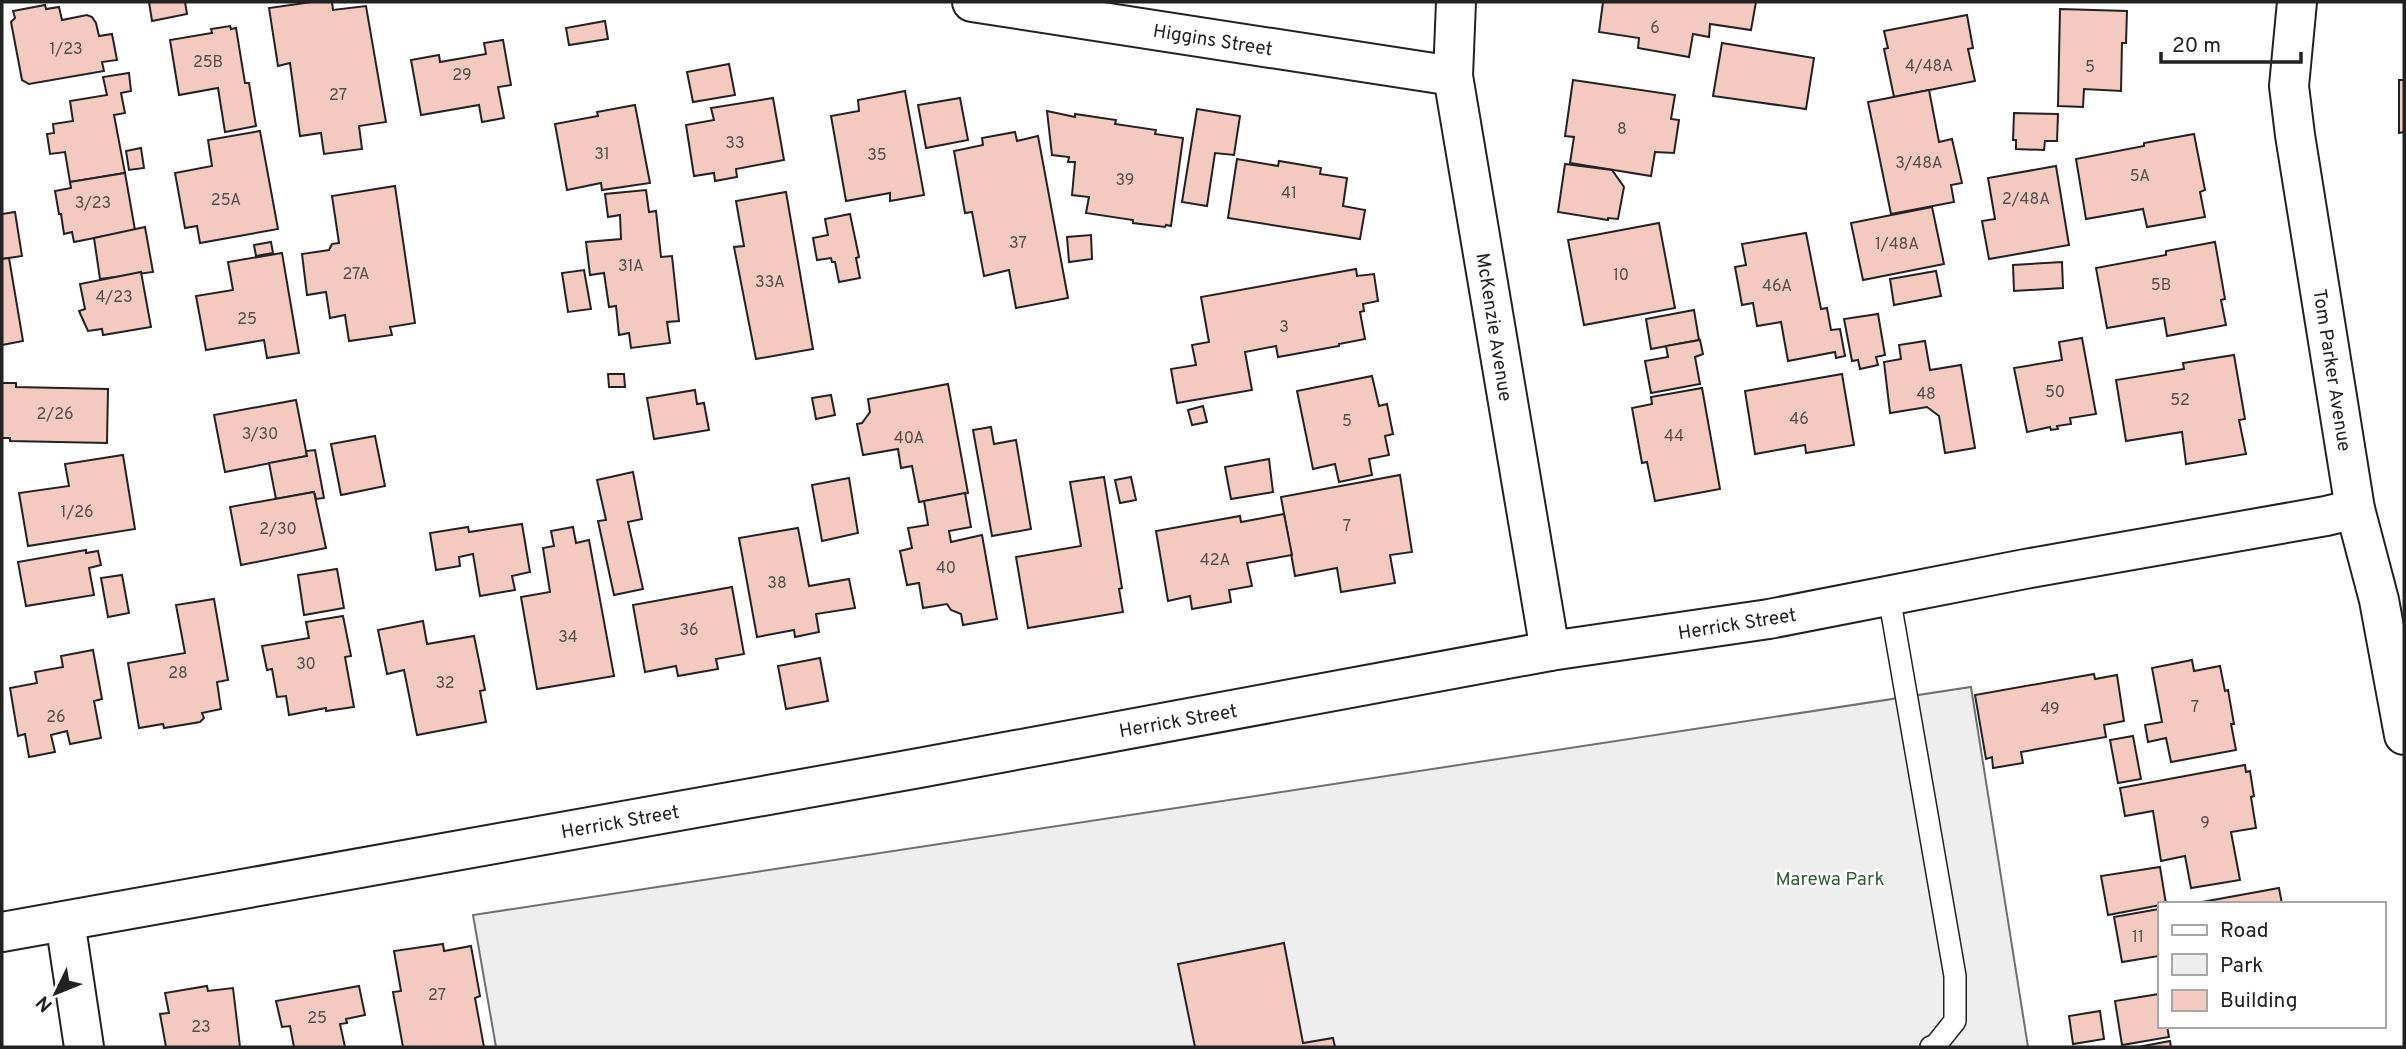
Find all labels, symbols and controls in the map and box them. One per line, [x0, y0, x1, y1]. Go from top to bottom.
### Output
house number: 6 [1650, 19, 1660, 39]
street label: Higgins Street [1151, 20, 1274, 62]
scale bar [2161, 21, 2301, 65]
text: 20 m [2172, 33, 2221, 60]
house number: 1/23 [49, 40, 83, 60]
house number: 25B [193, 53, 223, 73]
house number: 4/48A [1905, 57, 1953, 77]
house number: 5 [2085, 58, 2095, 78]
house number: 29 [452, 66, 472, 86]
house number: 27 [329, 86, 347, 106]
house number: 8 [1617, 120, 1627, 140]
house number: 33 [725, 134, 745, 154]
house number: 31 [594, 145, 610, 165]
house number: 35 [867, 146, 887, 166]
house number: 3/48A [1895, 154, 1943, 174]
house number: 5A [2130, 167, 2150, 187]
house number: 39 [1116, 171, 1134, 191]
house number: 41 [1281, 184, 1297, 204]
house number: 2/48A [2002, 190, 2050, 210]
house number: 25A [211, 191, 241, 211]
house number: 3/23 [75, 194, 111, 214]
house number: 37 [1009, 234, 1027, 254]
house number: 1/48A [1875, 235, 1919, 255]
street label: McKenzie Avenue [1469, 251, 1517, 403]
house number: 31A [618, 257, 644, 277]
house number: 27A [342, 265, 370, 285]
house number: 10 [1613, 266, 1629, 286]
house number: 33A [755, 273, 785, 293]
house number: 5B [2151, 276, 2171, 296]
house number: 46A [1762, 277, 1792, 297]
street label: Tom Parker Avenue [2306, 287, 2356, 453]
house number: 4/23 [95, 288, 133, 308]
house number: 25 [237, 310, 257, 330]
house number: 3 [1279, 318, 1289, 338]
house number: 50 [2045, 383, 2065, 403]
house number: 48 [1916, 385, 1936, 405]
house number: 52 [2170, 391, 2190, 411]
house number: 2/26 [37, 405, 73, 425]
house number: 46 [1789, 410, 1809, 430]
house number: 5 [1342, 412, 1352, 432]
house number: 3/30 [242, 425, 278, 445]
house number: 44 [1664, 427, 1684, 447]
house number: 40A [894, 429, 924, 449]
house number: 1/26 [60, 503, 94, 523]
house number: 7 [1343, 517, 1351, 537]
house number: 2/30 [259, 520, 297, 540]
house number: 42A [1200, 551, 1230, 571]
house number: 40 [936, 559, 956, 579]
house number: 38 [767, 574, 787, 594]
street label: Herrick Street [1676, 604, 1798, 646]
house number: 36 [679, 621, 699, 641]
house number: 34 [558, 628, 578, 648]
house number: 30 [296, 655, 316, 675]
house number: 28 [168, 664, 188, 684]
house number: 32 [435, 674, 455, 694]
house number: 7 [2191, 698, 2199, 718]
street label: Herrick Street [1117, 700, 1239, 744]
house number: 49 [2040, 700, 2060, 720]
house number: 26 [46, 708, 66, 728]
street label: Herrick Street [559, 801, 681, 845]
house number: 9 [2200, 814, 2210, 834]
park label: Marewa Park [1776, 868, 1884, 892]
legend [2158, 902, 2385, 1028]
text: Road [2220, 918, 2269, 945]
house number: 11 [2132, 928, 2144, 948]
text: Park [2220, 953, 2263, 980]
north arrow [21, 958, 91, 1028]
house number: 27 [428, 986, 446, 1006]
text: Building [2220, 988, 2298, 1015]
text: N [32, 990, 58, 1016]
house number: 25 [307, 1009, 327, 1029]
house number: 23 [191, 1018, 211, 1038]

